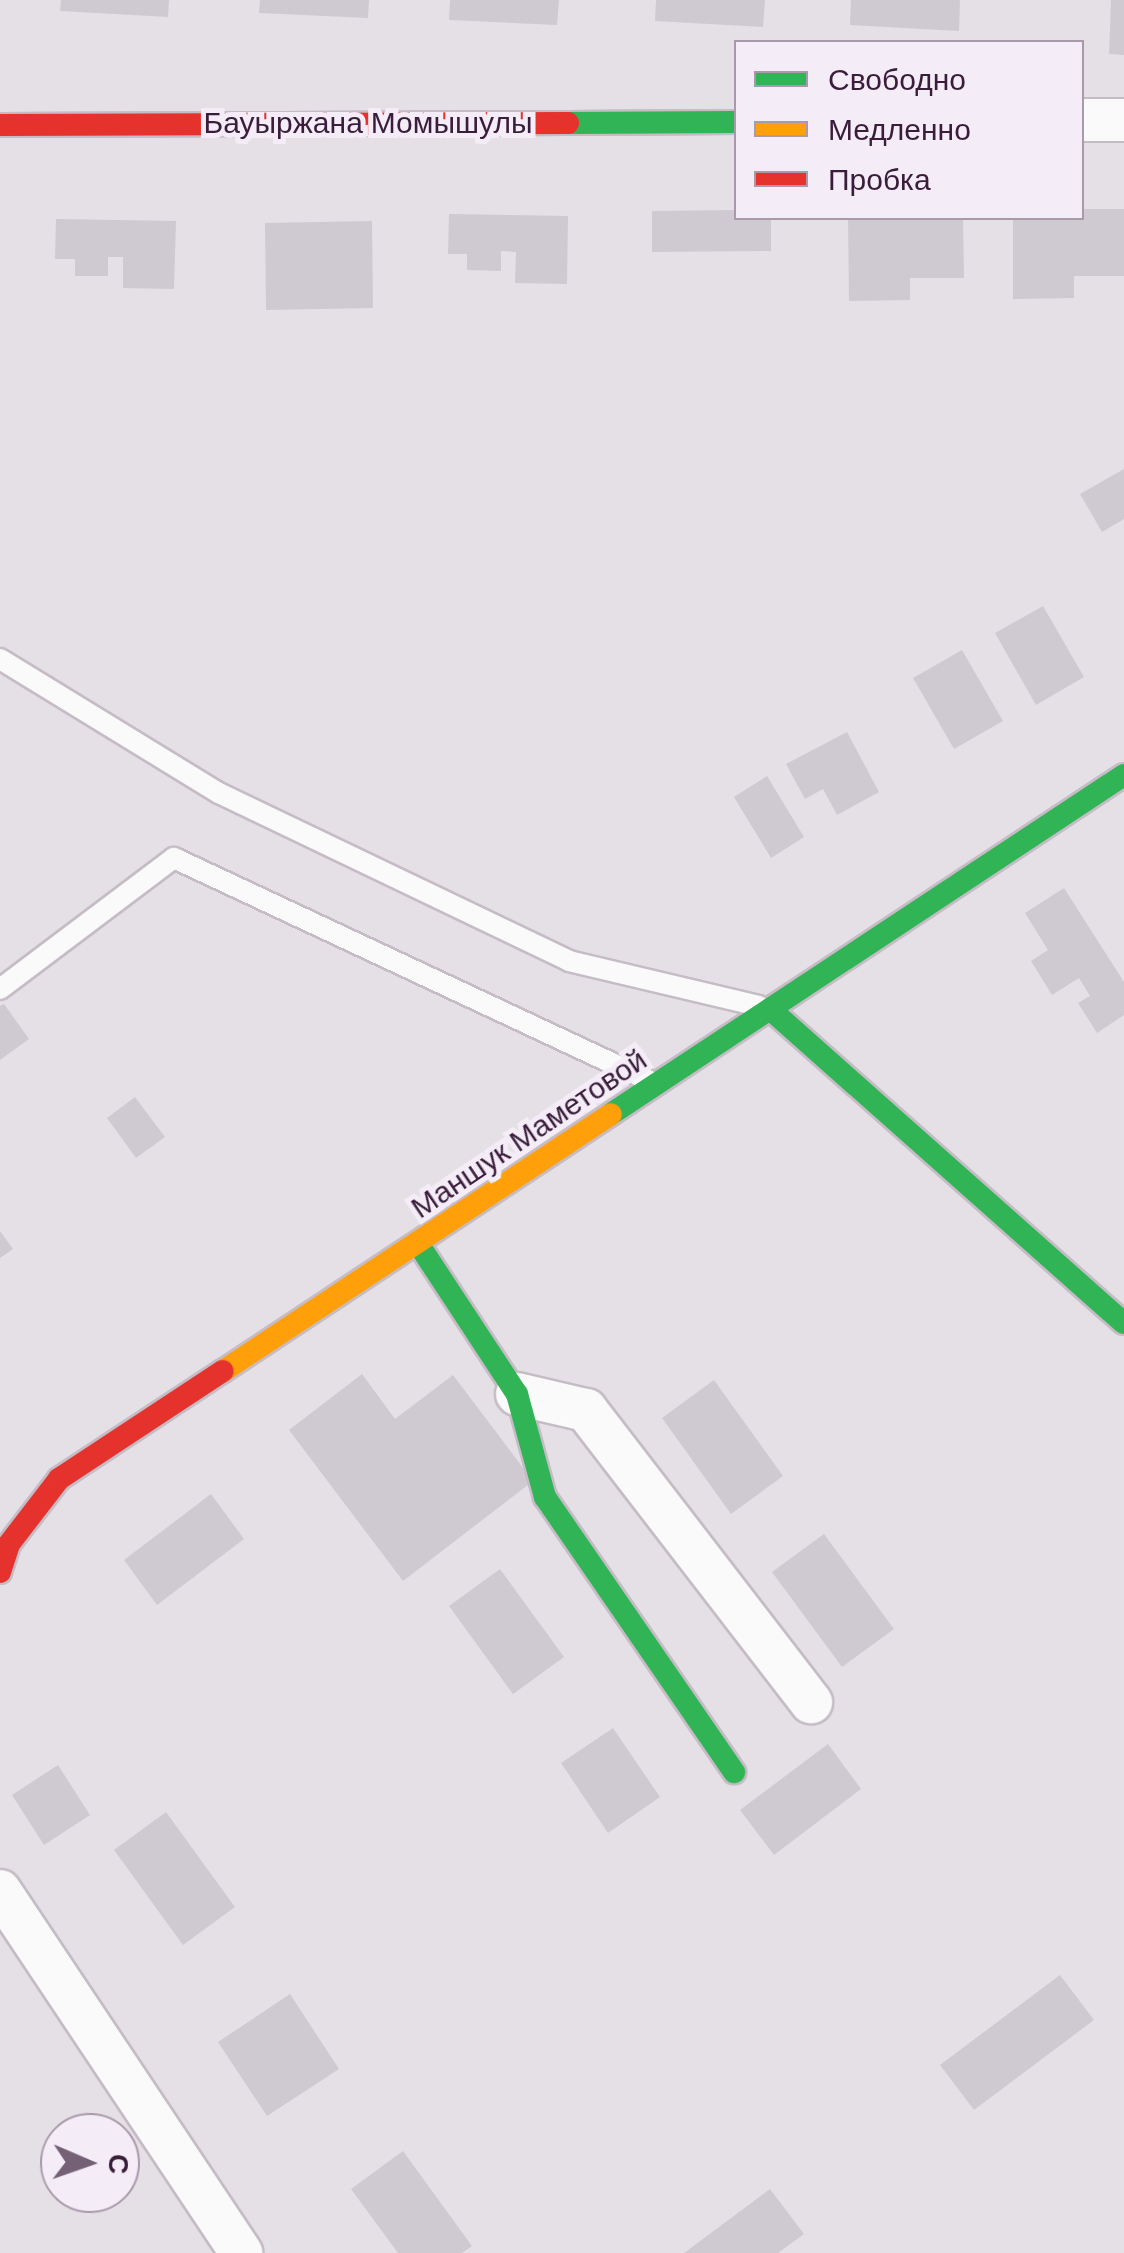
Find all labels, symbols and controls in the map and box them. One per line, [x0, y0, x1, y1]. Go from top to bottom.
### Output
legend [734, 40, 1084, 220]
text: Свободно [828, 60, 966, 99]
street label: Бауыржана Момышулы [204, 105, 532, 141]
text: Медленно [828, 110, 971, 149]
text: Пробка [828, 160, 931, 199]
street label: Маншук Маметовой [404, 1042, 654, 1226]
north arrow [40, 2113, 140, 2213]
text: С [100, 2153, 137, 2175]

